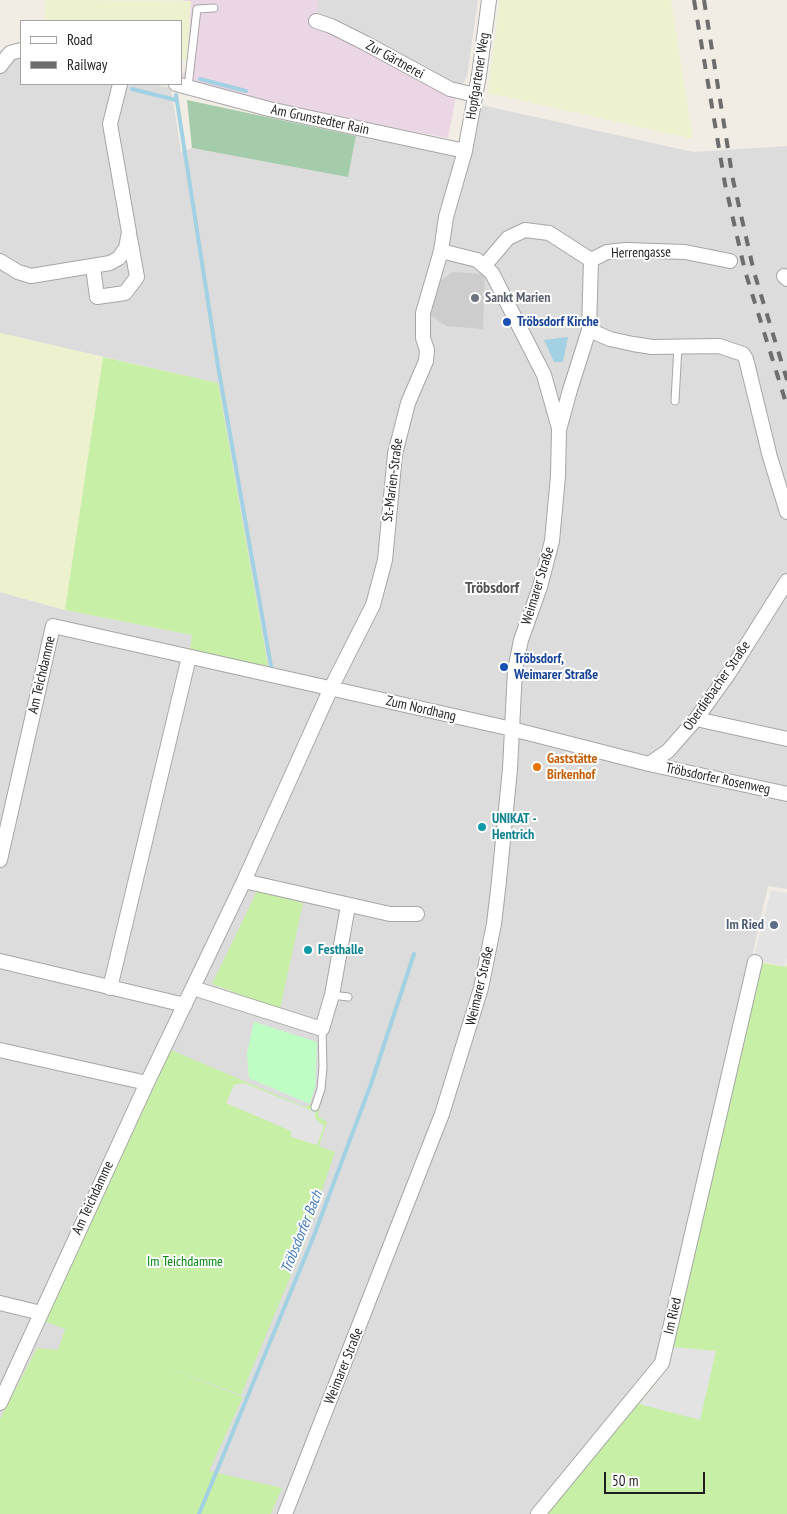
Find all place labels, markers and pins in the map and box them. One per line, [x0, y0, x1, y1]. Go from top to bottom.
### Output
place label: Sankt Marien [485, 290, 551, 306]
marker: Sankt Marien [469, 292, 481, 304]
place label: Tröbsdorf Kirche [517, 314, 599, 330]
marker: Tröbsdorf Kirche [501, 316, 513, 328]
place label: Tröbsdorf, Weimarer Straße [514, 651, 598, 684]
marker: Tröbsdorf, Weimarer Straße [498, 661, 510, 673]
place label: Gaststätte Birkenhof [547, 751, 598, 784]
marker: Gaststätte Birkenhof [531, 761, 543, 773]
place label: UNIKAT - Hentrich [492, 811, 537, 844]
marker: UNIKAT - Hentrich [476, 821, 488, 833]
place label: Im Ried [726, 917, 764, 933]
marker: Im Ried [768, 919, 780, 931]
place label: Festhalle [318, 942, 364, 958]
marker: Festhalle [302, 944, 314, 956]

